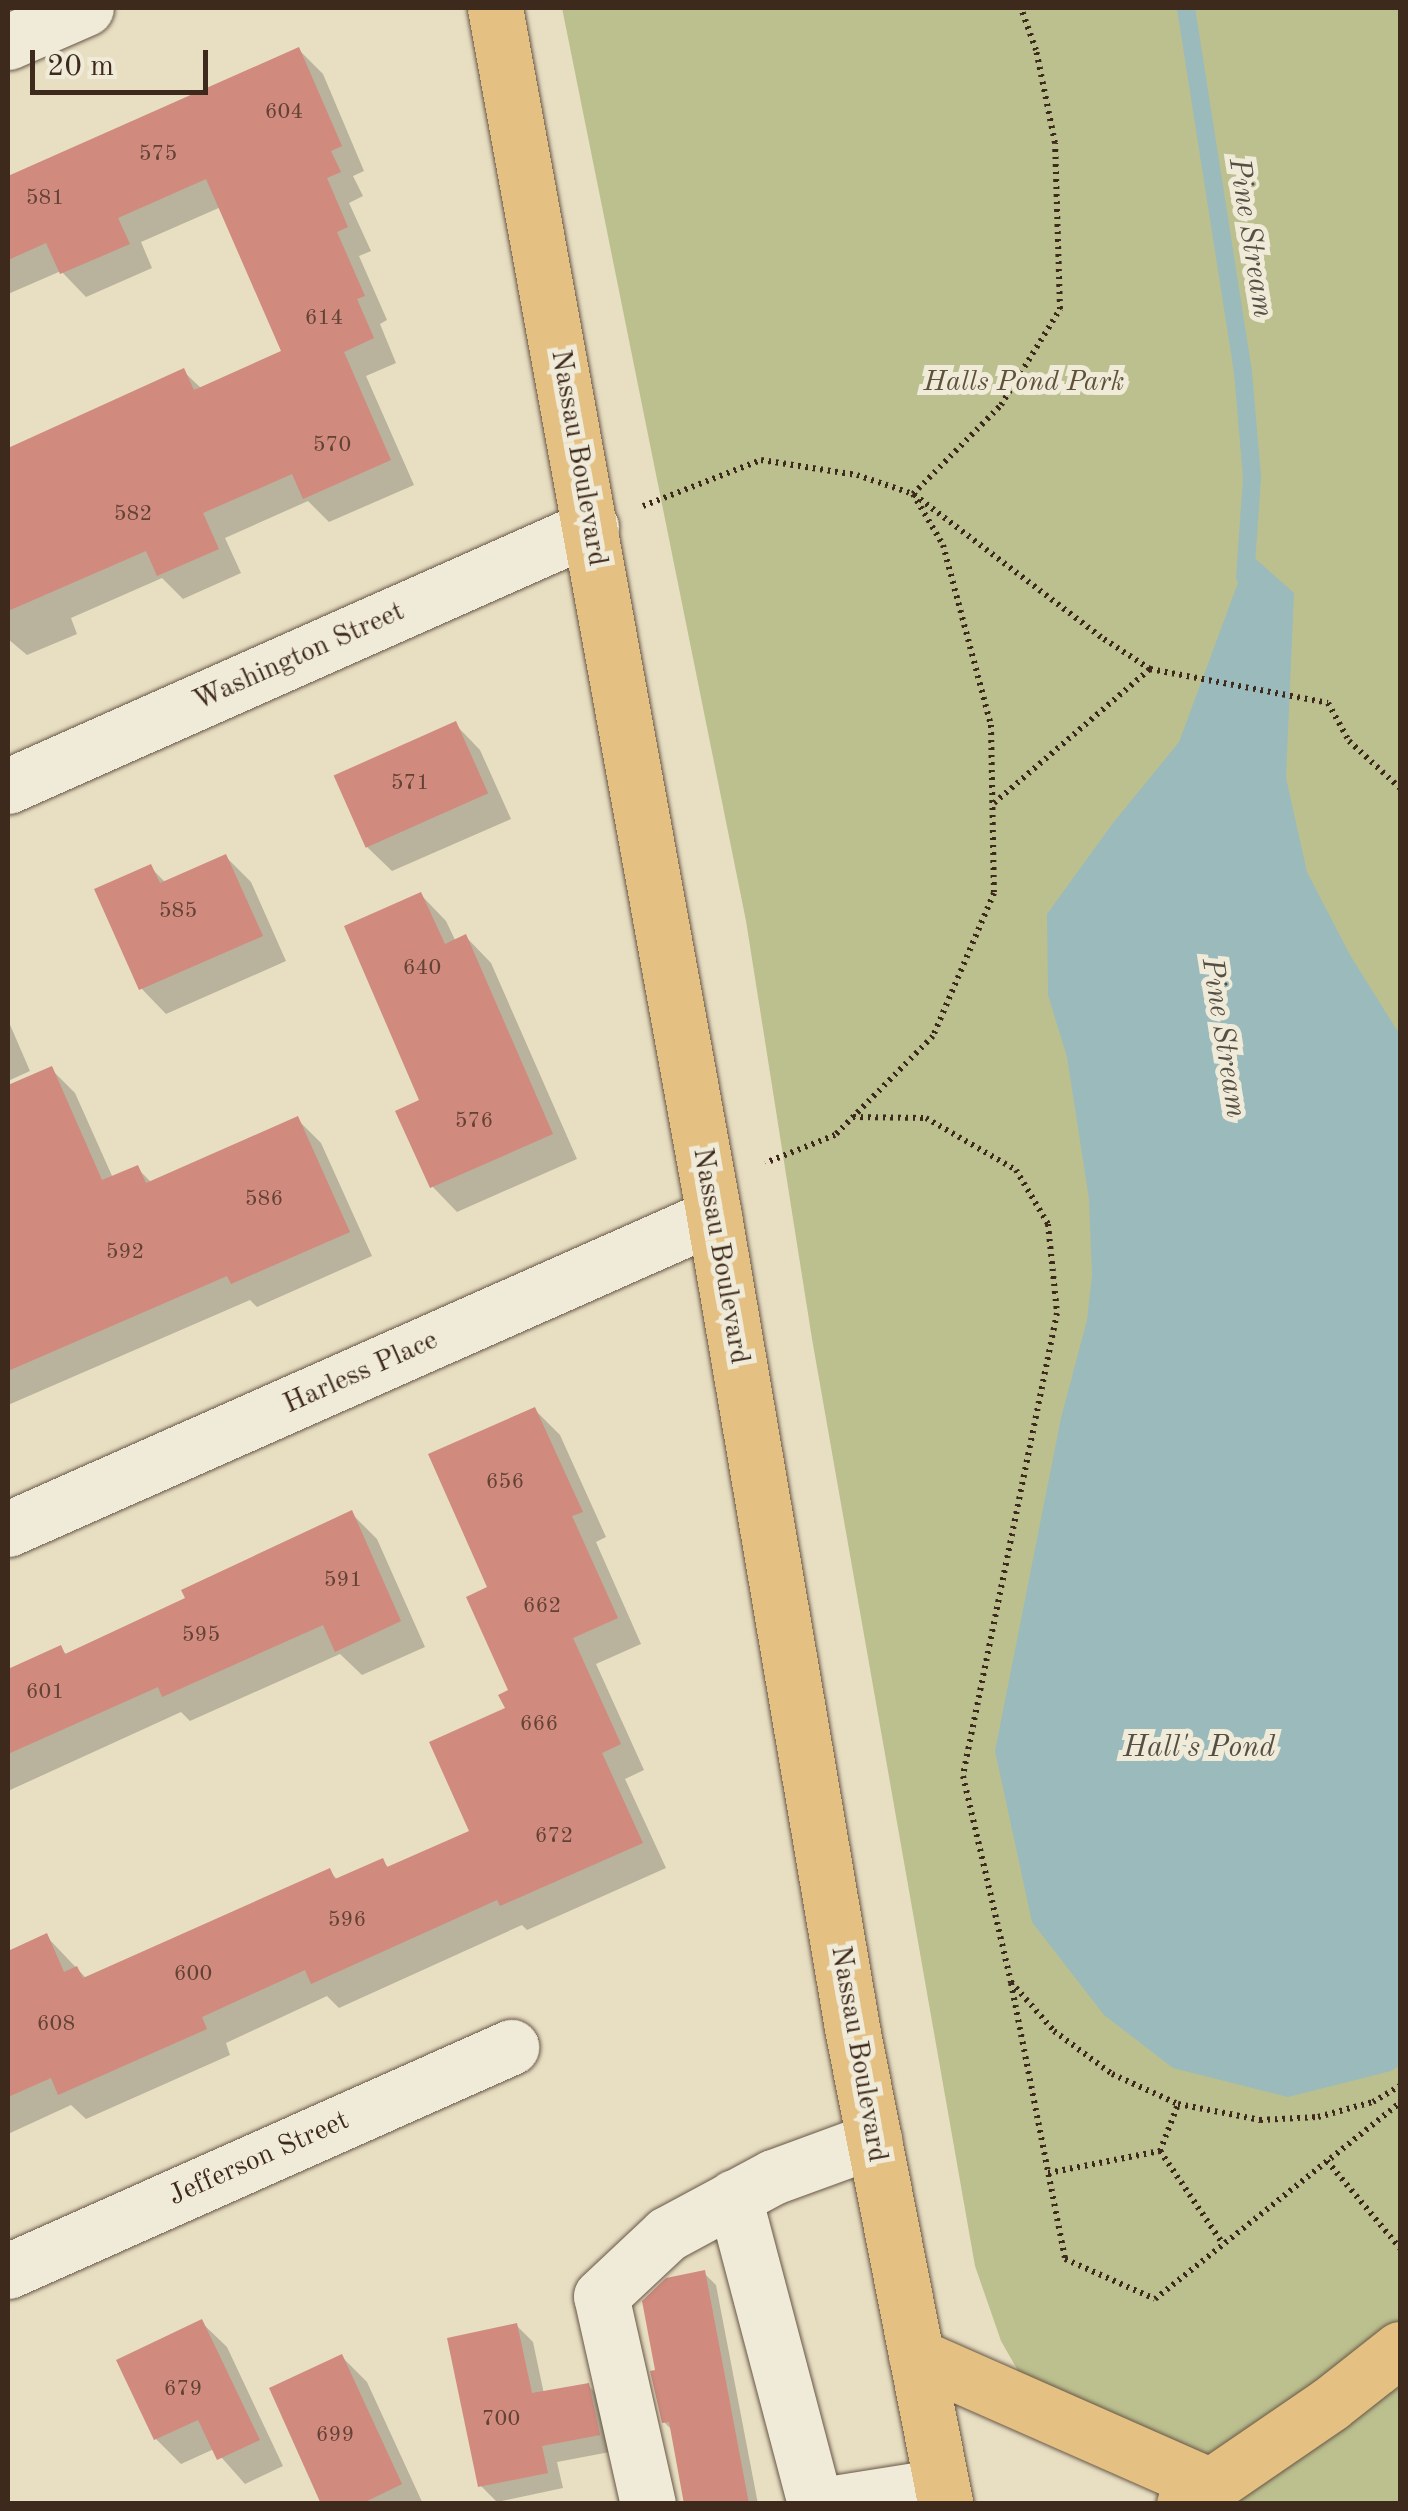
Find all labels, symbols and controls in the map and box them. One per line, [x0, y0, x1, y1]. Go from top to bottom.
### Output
scale bar [35, 30, 212, 92]
text: 20 m [47, 52, 114, 82]
house number: 604 [265, 100, 303, 126]
house number: 575 [139, 142, 177, 168]
water label: Pine Stream [1220, 156, 1280, 320]
house number: 581 [26, 186, 64, 212]
house number: 614 [305, 306, 343, 332]
street label: Nassau Boulevard [542, 347, 614, 569]
park label: Halls Pond Park [923, 366, 1125, 400]
house number: 570 [313, 433, 351, 459]
house number: 582 [114, 502, 152, 528]
street label: Washington Street [188, 595, 410, 719]
house number: 571 [391, 771, 429, 797]
house number: 585 [159, 899, 197, 925]
house number: 640 [403, 956, 441, 982]
water label: Pine Stream [1193, 956, 1253, 1120]
house number: 576 [455, 1109, 493, 1135]
street label: Nassau Boulevard [684, 1145, 756, 1367]
house number: 586 [245, 1187, 283, 1213]
house number: 592 [106, 1240, 144, 1266]
street label: Harless Place [279, 1324, 443, 1422]
house number: 656 [486, 1470, 524, 1496]
house number: 591 [324, 1568, 362, 1594]
house number: 662 [523, 1594, 561, 1620]
house number: 595 [182, 1623, 220, 1649]
house number: 601 [26, 1680, 64, 1706]
house number: 666 [520, 1712, 558, 1738]
water label: Hall's Pond [1123, 1730, 1275, 1766]
house number: 672 [535, 1824, 573, 1850]
house number: 596 [328, 1908, 366, 1934]
street label: Nassau Boulevard [822, 1943, 894, 2165]
house number: 600 [174, 1962, 212, 1988]
house number: 608 [37, 2012, 75, 2038]
street label: Jefferson Street [164, 2104, 354, 2214]
house number: 679 [164, 2377, 202, 2403]
house number: 700 [482, 2407, 520, 2433]
house number: 699 [316, 2423, 354, 2449]

